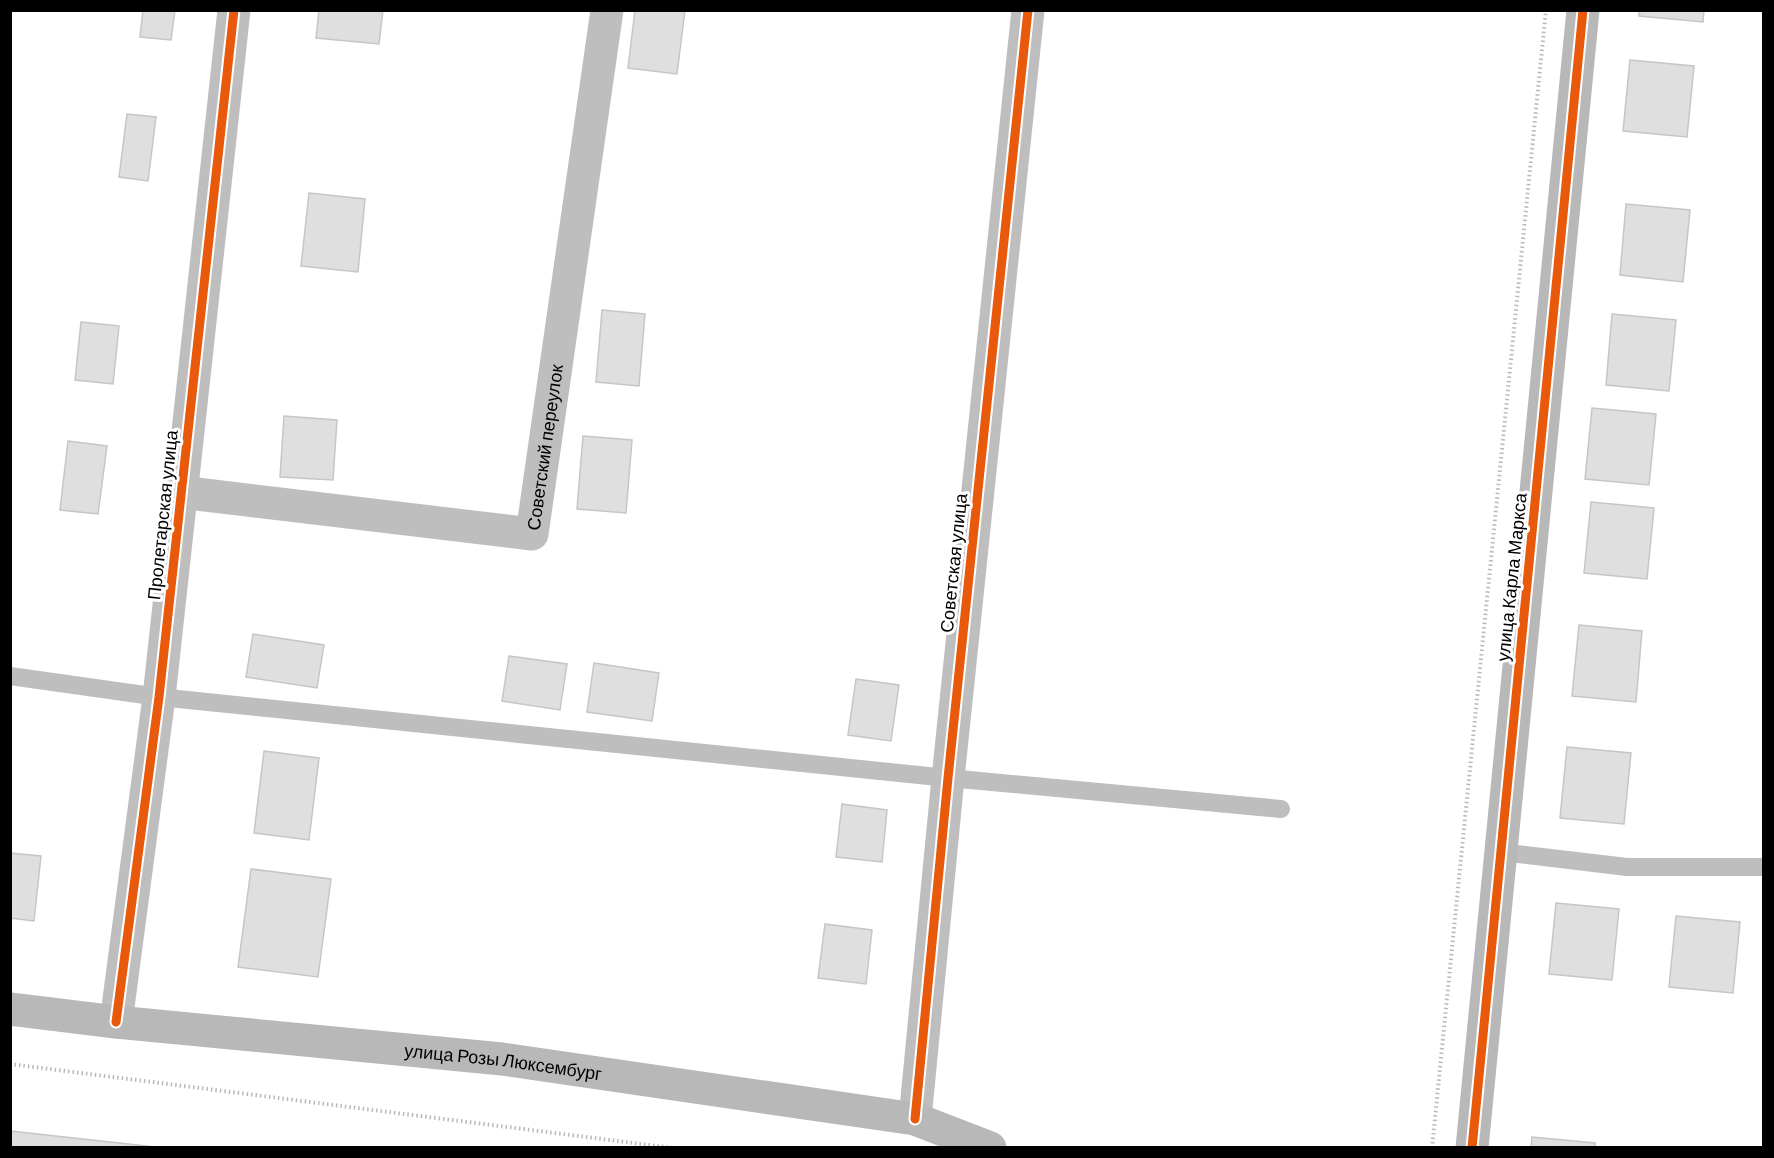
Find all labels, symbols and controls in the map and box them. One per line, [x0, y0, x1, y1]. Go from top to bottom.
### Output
street label: Советский переулок [522, 363, 567, 532]
street label: Пролетарская улица [142, 428, 182, 601]
street label: Советская улица [935, 491, 971, 634]
street label: улица Карла Маркса [1491, 491, 1531, 662]
street label: улица Розы Люксембург [403, 1039, 604, 1084]

